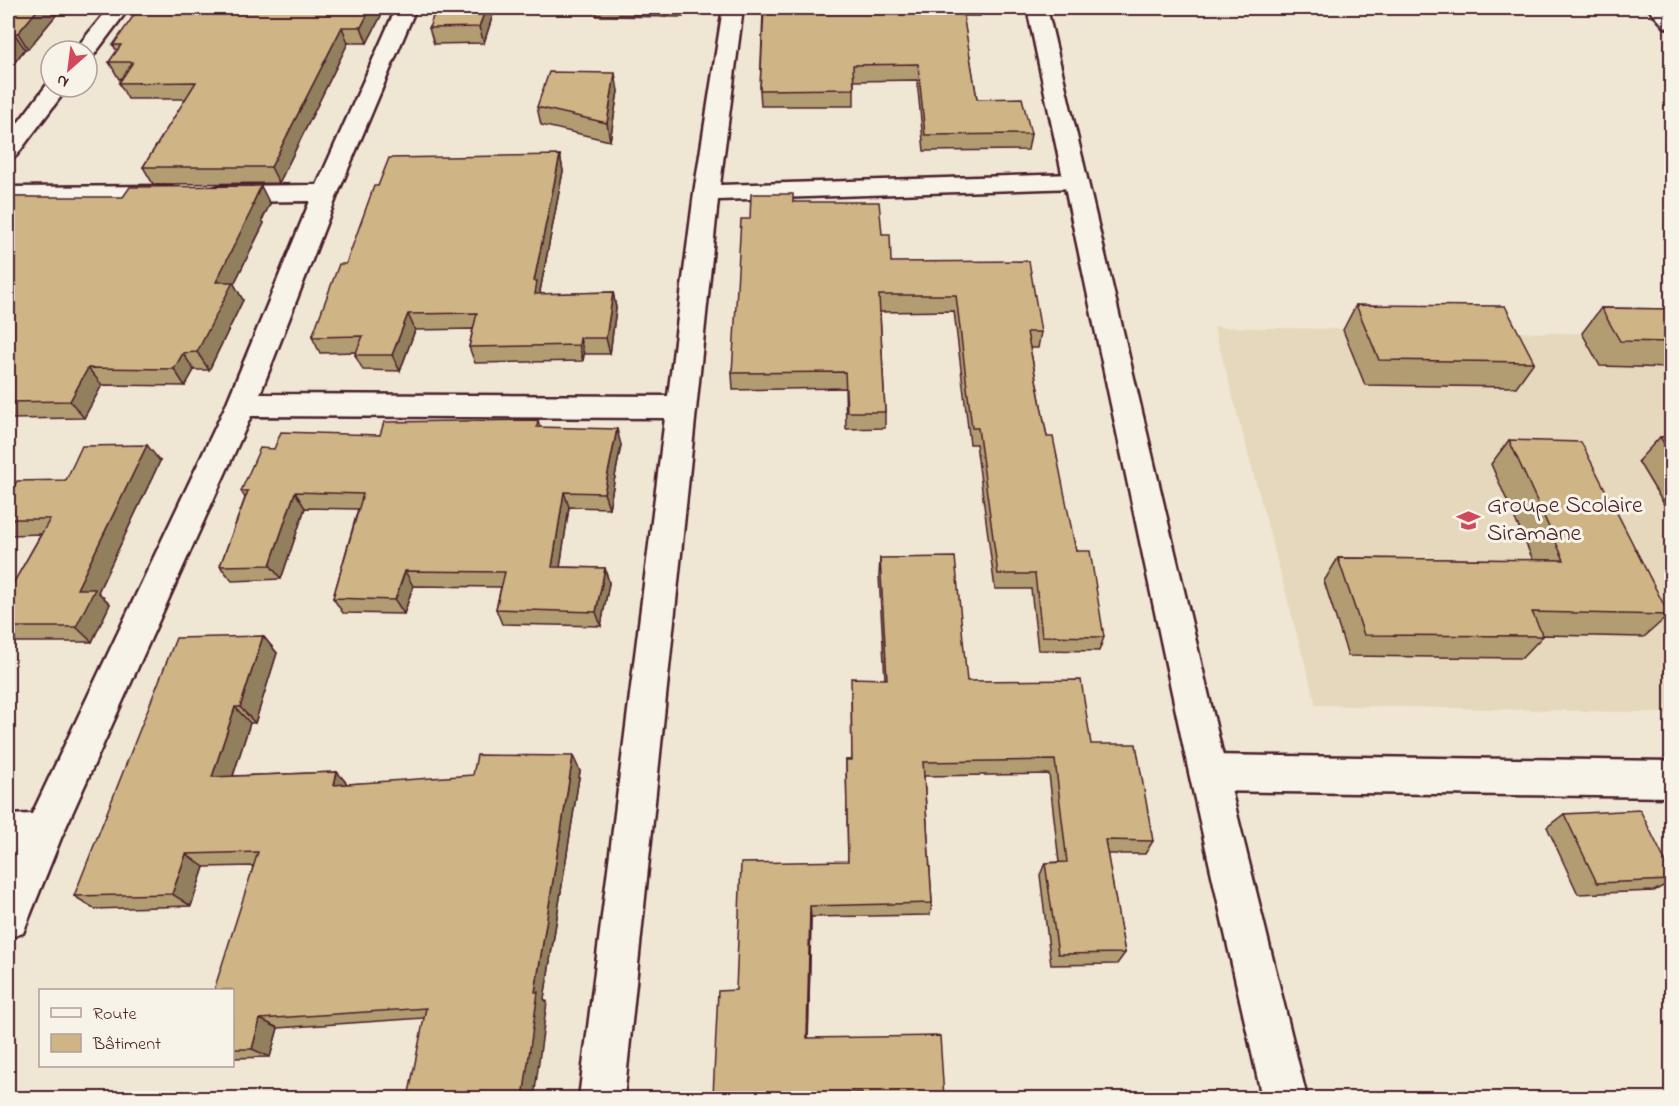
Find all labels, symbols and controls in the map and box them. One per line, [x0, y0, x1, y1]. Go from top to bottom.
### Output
north arrow [39, 39, 99, 99]
text: N [52, 67, 73, 94]
place label: Groupe Scolaire Siramane [1487, 489, 1643, 552]
school or university icon: Groupe Scolaire Siramane [1456, 507, 1482, 533]
legend [39, 989, 234, 1067]
text: Route [93, 1002, 138, 1028]
text: Bâtiment [92, 1032, 161, 1058]

